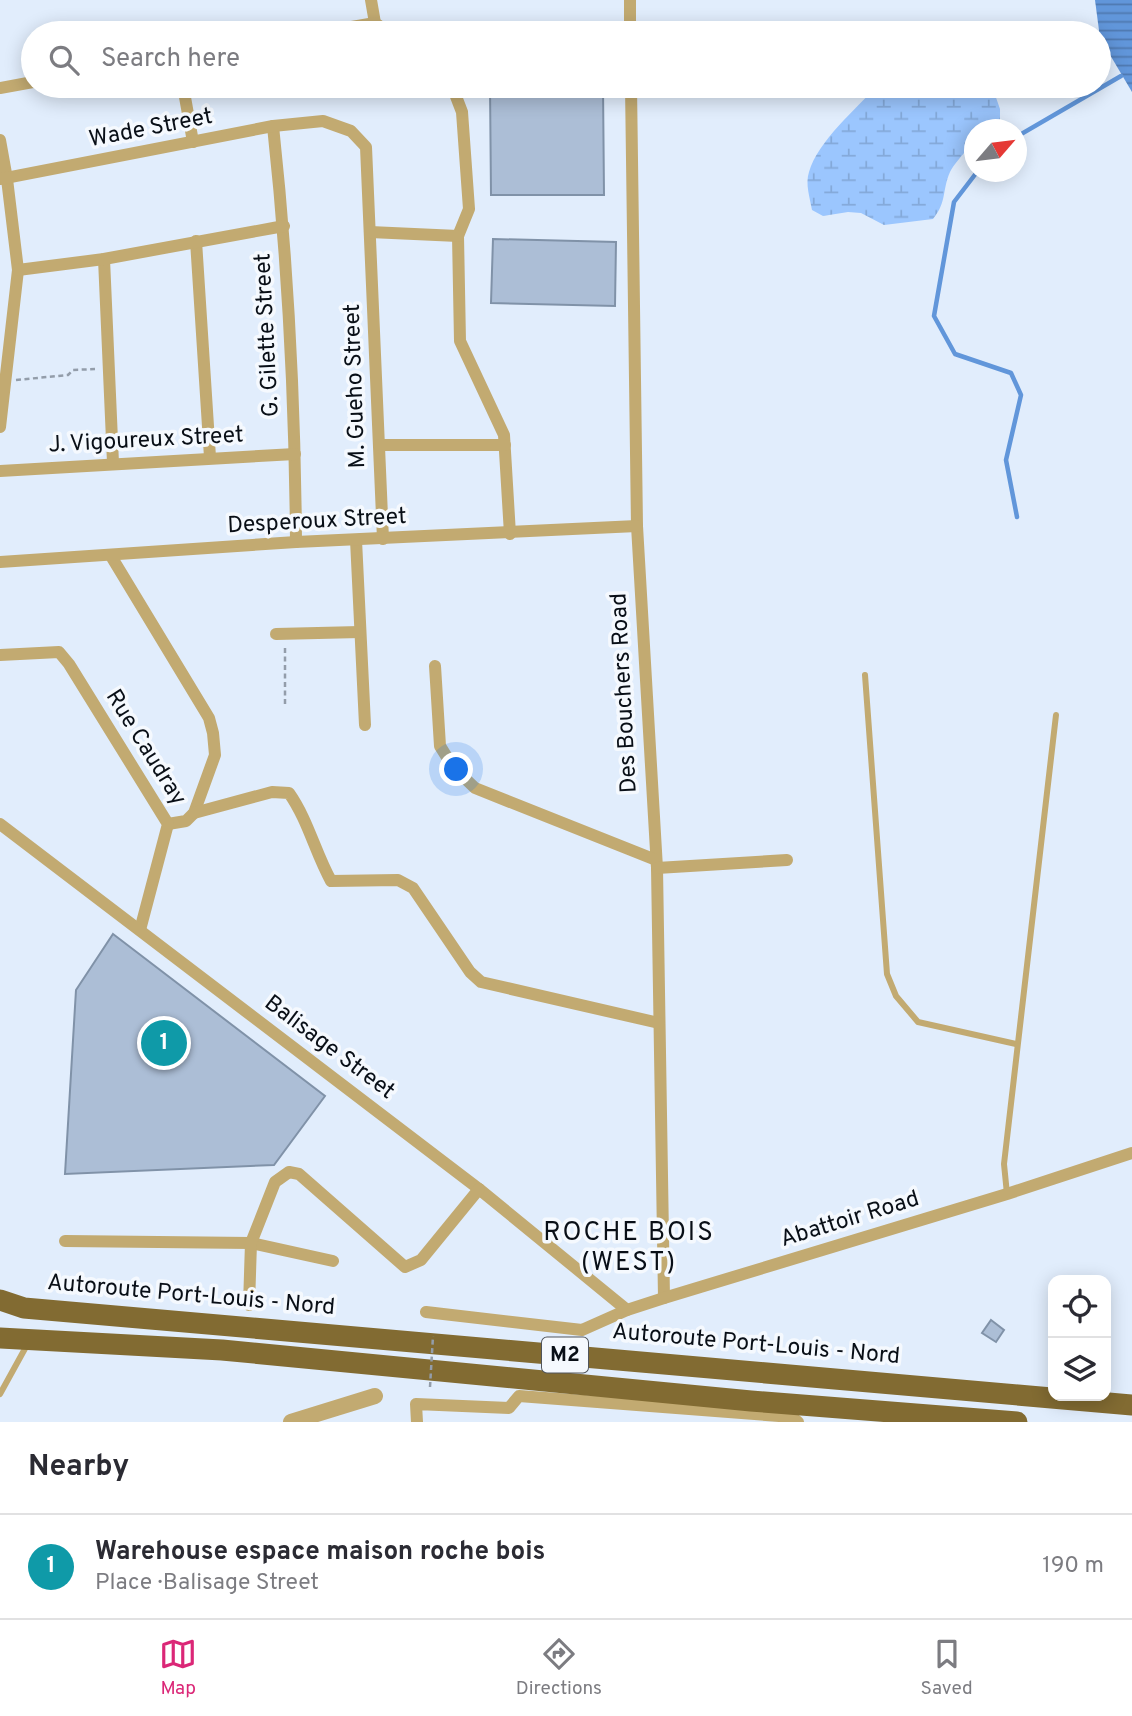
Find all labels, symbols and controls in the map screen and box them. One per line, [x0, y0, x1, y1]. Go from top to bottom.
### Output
search box [21, 21, 1111, 98]
icon: search [45, 41, 83, 79]
text: Search here [101, 43, 240, 76]
street label: Wade Street [87, 103, 215, 155]
north arrow [964, 119, 1027, 182]
street label: G. Gilette Street [249, 252, 287, 418]
street label: M. Gueho Street [339, 303, 373, 469]
street label: J. Vigoureux Street [48, 421, 244, 461]
street label: Desperoux Street [227, 503, 407, 541]
street label: Des Bouchers Road [605, 592, 645, 794]
street label: Rue Caudray [98, 685, 192, 811]
your location [439, 752, 473, 786]
street label: Balisage Street [258, 989, 400, 1107]
pin: 1 [141, 1017, 187, 1069]
street label: Abattoir Road [777, 1185, 923, 1255]
district label: ROCHE BOIS (WEST) [543, 1217, 715, 1280]
street label: Autoroute Port-Louis - Nord [46, 1269, 336, 1323]
map controls [1048, 1275, 1111, 1401]
button: locate [1048, 1275, 1111, 1338]
street label: Autoroute Port-Louis - Nord [611, 1318, 901, 1372]
road number: M2 [542, 1338, 588, 1372]
button: layers [1048, 1338, 1111, 1401]
text: Nearby [28, 1449, 129, 1486]
text: Warehouse espace maison roche bois [95, 1536, 545, 1569]
text: 1 [46, 1552, 56, 1581]
text: 190 m [1042, 1552, 1104, 1581]
text: Place · Balisage Street [95, 1569, 319, 1598]
tab: Map [159, 1635, 197, 1701]
tab: Directions [516, 1635, 602, 1701]
tab: Saved [921, 1635, 973, 1701]

